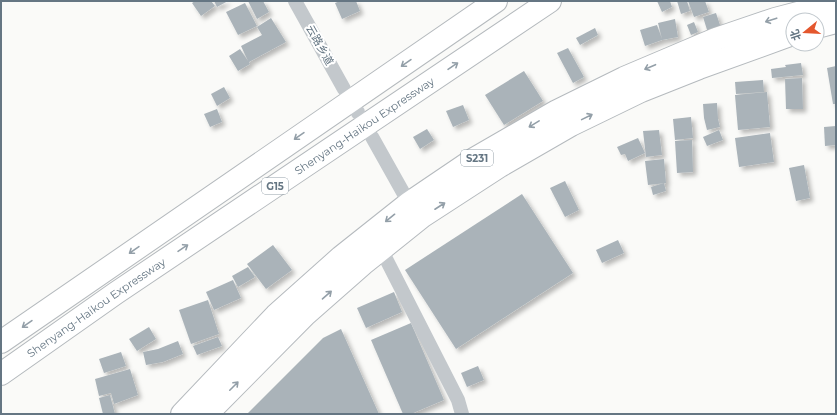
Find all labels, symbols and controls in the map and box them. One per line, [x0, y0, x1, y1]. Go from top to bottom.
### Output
north arrow [785, 12, 825, 52]
one-way arrow [766, 17, 778, 25]
street label: 云路乡道 [303, 22, 337, 68]
text: 北 [787, 28, 804, 42]
one-way arrow [400, 59, 412, 67]
one-way arrow [447, 62, 458, 70]
one-way arrow [645, 64, 657, 72]
street label: Shenyang-Haikou Expressway [292, 74, 437, 178]
one-way arrow [581, 113, 593, 121]
one-way arrow [528, 121, 540, 129]
one-way arrow [294, 132, 305, 140]
road number: S231 [461, 150, 493, 166]
road number: G15 [262, 178, 288, 194]
one-way arrow [434, 201, 445, 210]
one-way arrow [384, 214, 395, 222]
one-way arrow [177, 244, 188, 252]
one-way arrow [129, 246, 140, 254]
street label: Shenyang-Haikou Expressway [24, 255, 168, 361]
one-way arrow [322, 291, 333, 300]
one-way arrow [22, 320, 33, 328]
one-way arrow [229, 381, 239, 391]

